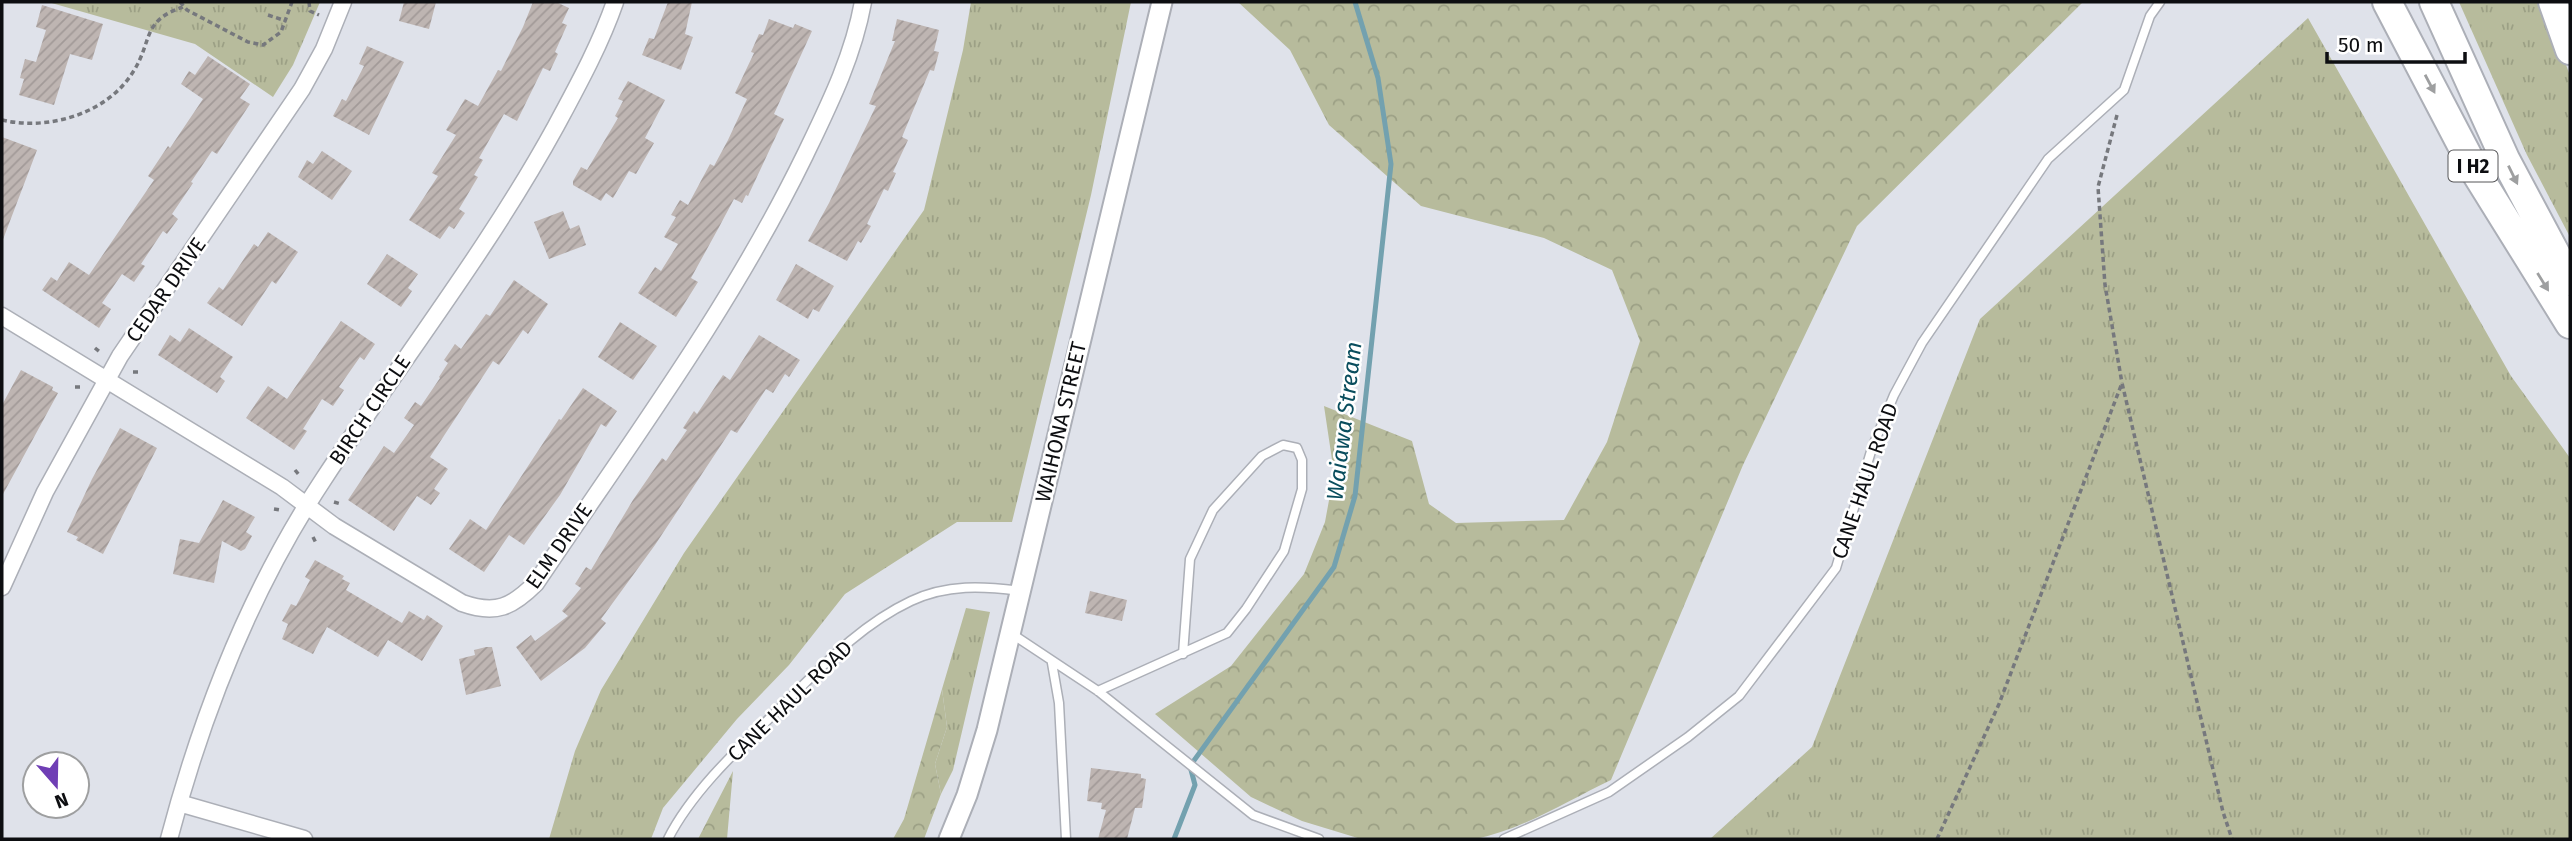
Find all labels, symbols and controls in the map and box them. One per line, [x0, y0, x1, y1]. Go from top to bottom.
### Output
scale bar [2327, 21, 2465, 65]
text: 50 m [2338, 32, 2384, 58]
one-way arrow [2424, 74, 2436, 94]
road number: I H2 [2448, 150, 2498, 182]
one-way arrow [2508, 165, 2519, 185]
street label: CEDAR DRIVE [120, 233, 212, 347]
one-way arrow [2536, 272, 2549, 291]
street label: WAIHONA STREET [1030, 339, 1092, 505]
water label: Waiawa Stream [1320, 340, 1368, 502]
street label: BIRCH CIRCLE [324, 350, 416, 470]
street label: CANE HAUL ROAD [1826, 400, 1904, 562]
street label: ELM DRIVE [520, 498, 598, 594]
street label: CANE HAUL ROAD [722, 635, 858, 767]
north arrow [21, 750, 91, 820]
text: N [52, 788, 72, 813]

